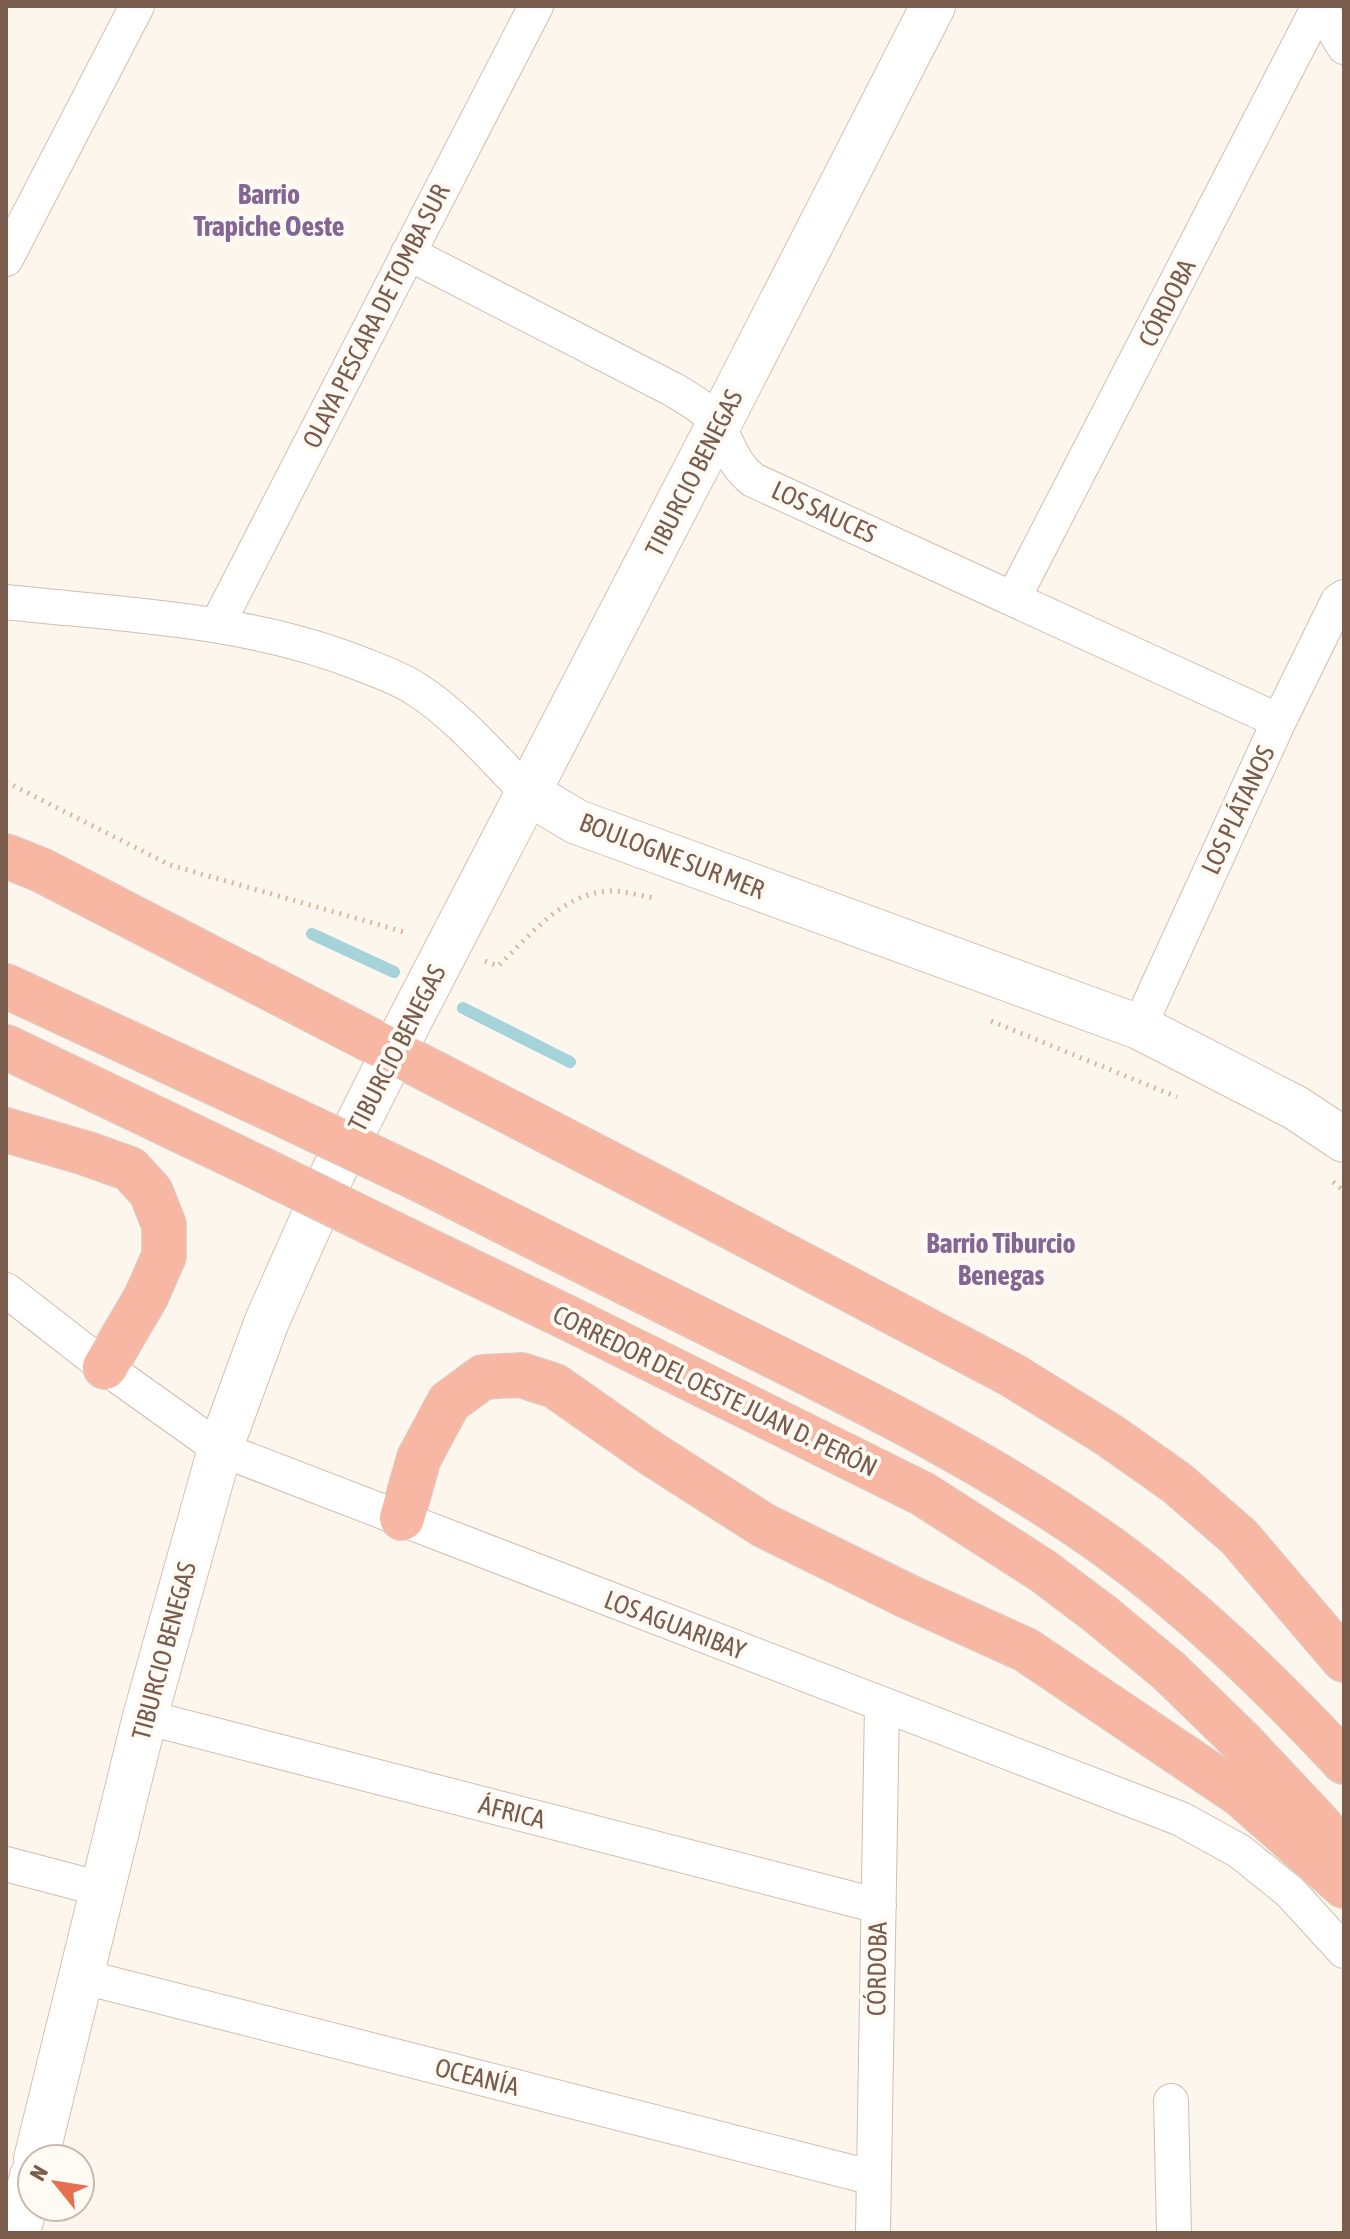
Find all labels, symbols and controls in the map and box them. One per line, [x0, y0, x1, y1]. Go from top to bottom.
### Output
district label: Barrio Trapiche Oeste [194, 178, 344, 242]
street label: OLAYA PESCARA DE TOMBA SUR [296, 179, 456, 453]
street label: CÓRDOBA [1132, 254, 1202, 352]
street label: TIBURCIO BENEGAS [639, 385, 749, 561]
street label: LOS SAUCES [767, 475, 881, 549]
street label: LOS PLÁTANOS [1195, 741, 1281, 879]
street label: BOULOGNE SUR MER [575, 807, 769, 905]
street label: TIBURCIO BENEGAS [342, 960, 452, 1136]
district label: Barrio Tiburcio Benegas [926, 1227, 1076, 1291]
street label: CORREDOR DEL OESTE JUAN D. PERÓN [548, 1299, 882, 1483]
street label: TIBURCIO BENEGAS [126, 1559, 202, 1743]
street label: LOS AGUARIBAY [600, 1584, 750, 1666]
street label: ÁFRICA [476, 1789, 549, 1835]
street label: CÓRDOBA [861, 1921, 893, 2016]
street label: OCEANÍA [432, 2052, 522, 2102]
north arrow [16, 2143, 96, 2223]
text: N [24, 2161, 53, 2185]

